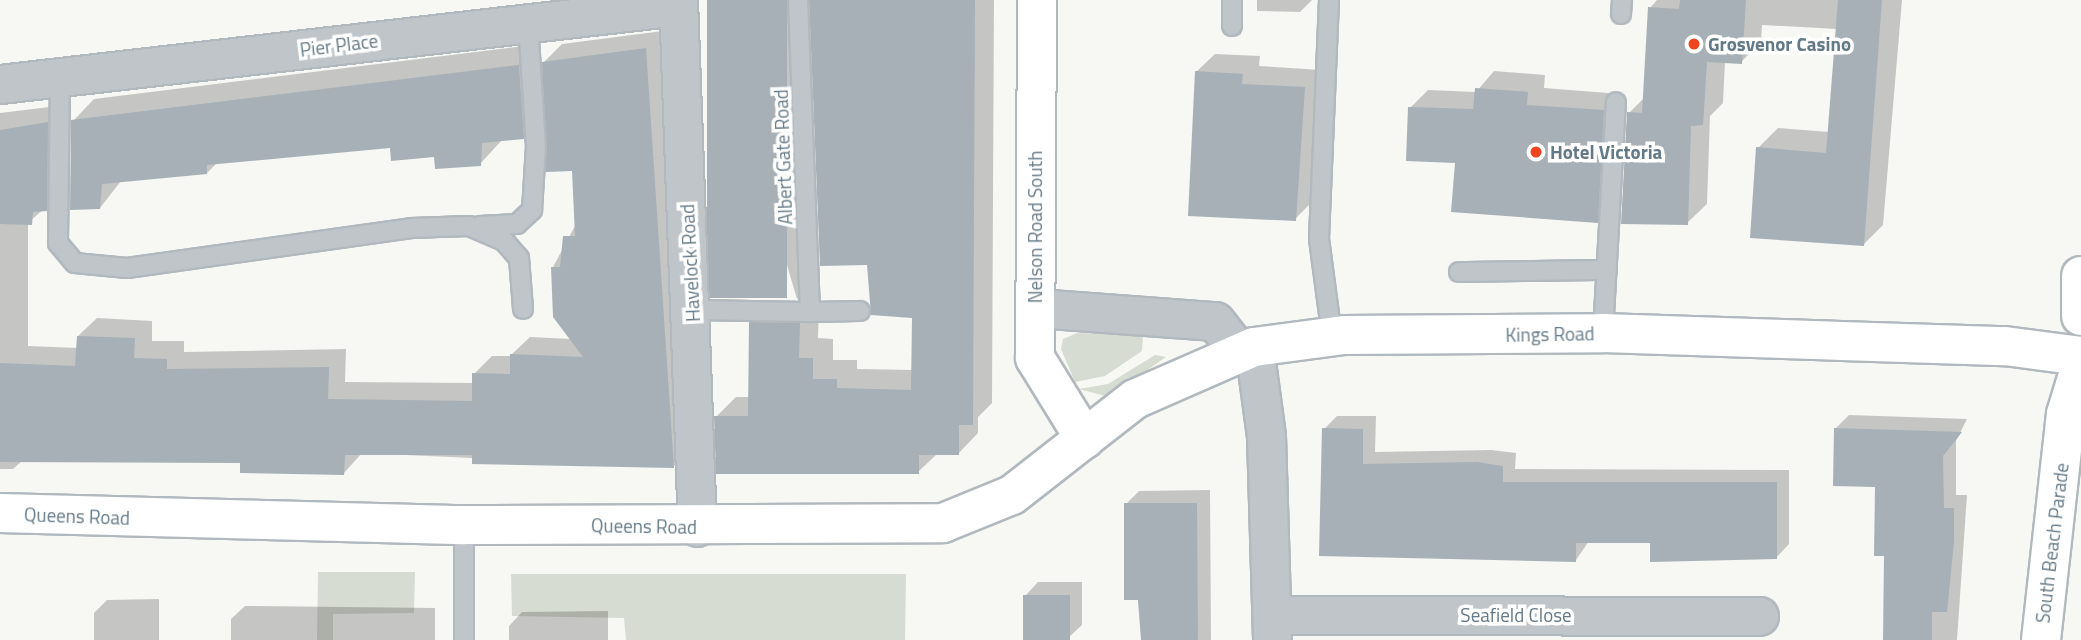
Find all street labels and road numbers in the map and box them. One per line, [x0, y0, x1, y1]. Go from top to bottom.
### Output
street label: Pier Place [299, 29, 379, 61]
street label: Albert Gate Road [769, 89, 797, 225]
street label: Nelson Road South [1024, 151, 1046, 303]
street label: Havelock Road [676, 204, 704, 322]
street label: Kings Road [1505, 322, 1595, 346]
street label: South Beach Parade [2031, 462, 2073, 624]
street label: Queens Road [24, 503, 130, 529]
street label: Queens Road [591, 514, 697, 538]
street label: Seafield Close [1460, 604, 1572, 626]

